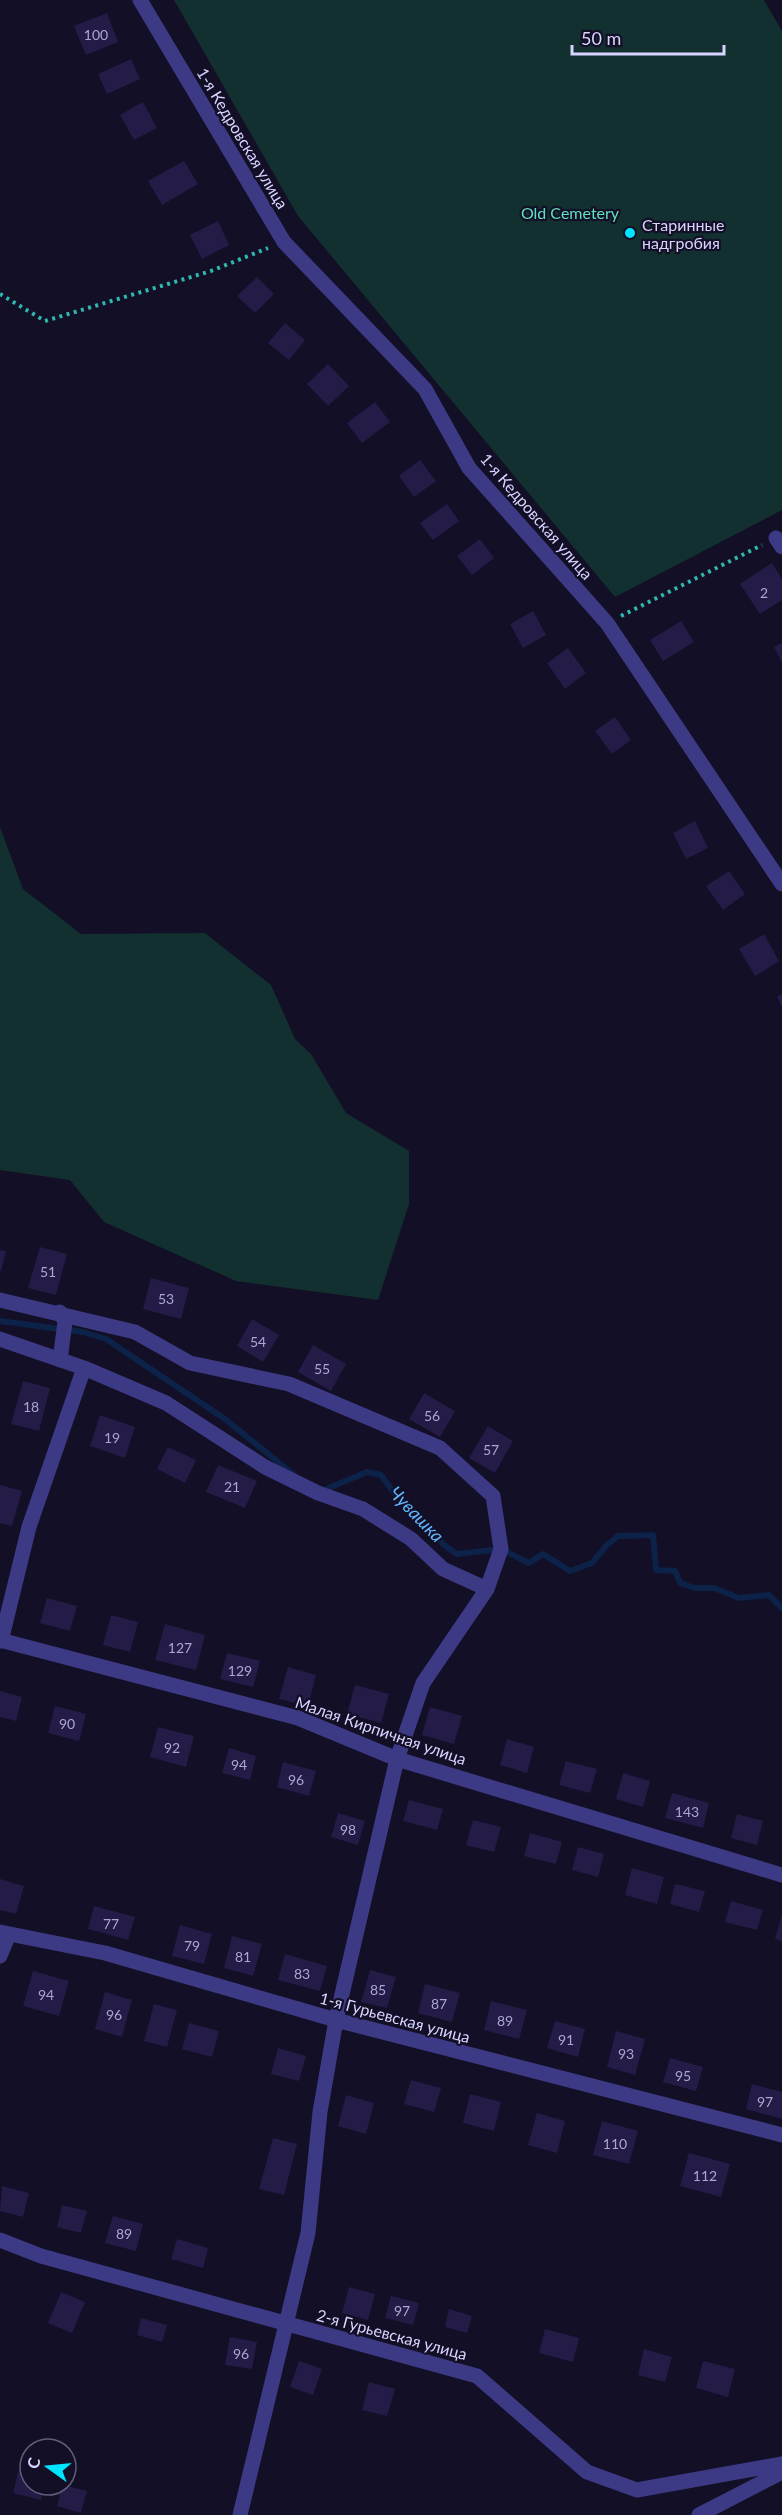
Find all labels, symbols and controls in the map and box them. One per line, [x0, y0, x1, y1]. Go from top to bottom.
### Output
scale bar [572, 18, 724, 56]
house number: 100 [84, 26, 108, 43]
text: 50 m [581, 27, 621, 49]
street label: 1-я Кедровская улица [193, 64, 293, 212]
park label: Old Cemetery [521, 203, 620, 222]
place label: Старинные надгробия [642, 215, 725, 252]
marker: Старинные надгробия [623, 226, 637, 240]
street label: 1-я Кедровская улица [477, 449, 597, 583]
house number: 2 [760, 584, 768, 601]
house number: 51 [40, 1263, 56, 1280]
house number: 53 [158, 1290, 174, 1307]
house number: 54 [250, 1333, 266, 1350]
house number: 55 [314, 1360, 330, 1377]
house number: 18 [23, 1398, 39, 1415]
house number: 56 [424, 1407, 440, 1424]
house number: 19 [104, 1429, 120, 1446]
house number: 57 [483, 1441, 499, 1458]
house number: 21 [224, 1478, 240, 1495]
water label: Чувашка [385, 1482, 449, 1546]
house number: 127 [168, 1639, 192, 1656]
house number: 129 [228, 1662, 252, 1679]
street label: Малая Кирпичная улица [293, 1692, 469, 1768]
house number: 90 [59, 1715, 75, 1732]
house number: 92 [164, 1739, 180, 1756]
house number: 94 [231, 1756, 247, 1773]
house number: 96 [288, 1771, 304, 1788]
house number: 143 [675, 1803, 699, 1820]
house number: 98 [340, 1821, 356, 1838]
house number: 77 [103, 1915, 119, 1932]
house number: 79 [184, 1937, 200, 1954]
house number: 81 [235, 1948, 251, 1965]
house number: 83 [294, 1965, 310, 1982]
house number: 85 [370, 1981, 386, 1998]
house number: 94 [38, 1986, 54, 2003]
street label: 1-я Гурьевская улица [318, 1988, 472, 2046]
house number: 87 [431, 1995, 447, 2012]
house number: 96 [106, 2006, 122, 2023]
house number: 89 [497, 2012, 513, 2029]
house number: 91 [558, 2031, 574, 2048]
house number: 93 [618, 2045, 634, 2062]
house number: 95 [675, 2067, 691, 2084]
house number: 97 [757, 2093, 773, 2110]
house number: 110 [603, 2135, 627, 2152]
house number: 112 [693, 2167, 717, 2184]
house number: 89 [116, 2225, 132, 2242]
house number: 97 [394, 2302, 410, 2319]
street label: 2-я Гурьевская улица [315, 2305, 469, 2363]
house number: 96 [233, 2345, 249, 2362]
north arrow [18, 2437, 78, 2497]
text: С [22, 2455, 44, 2471]

